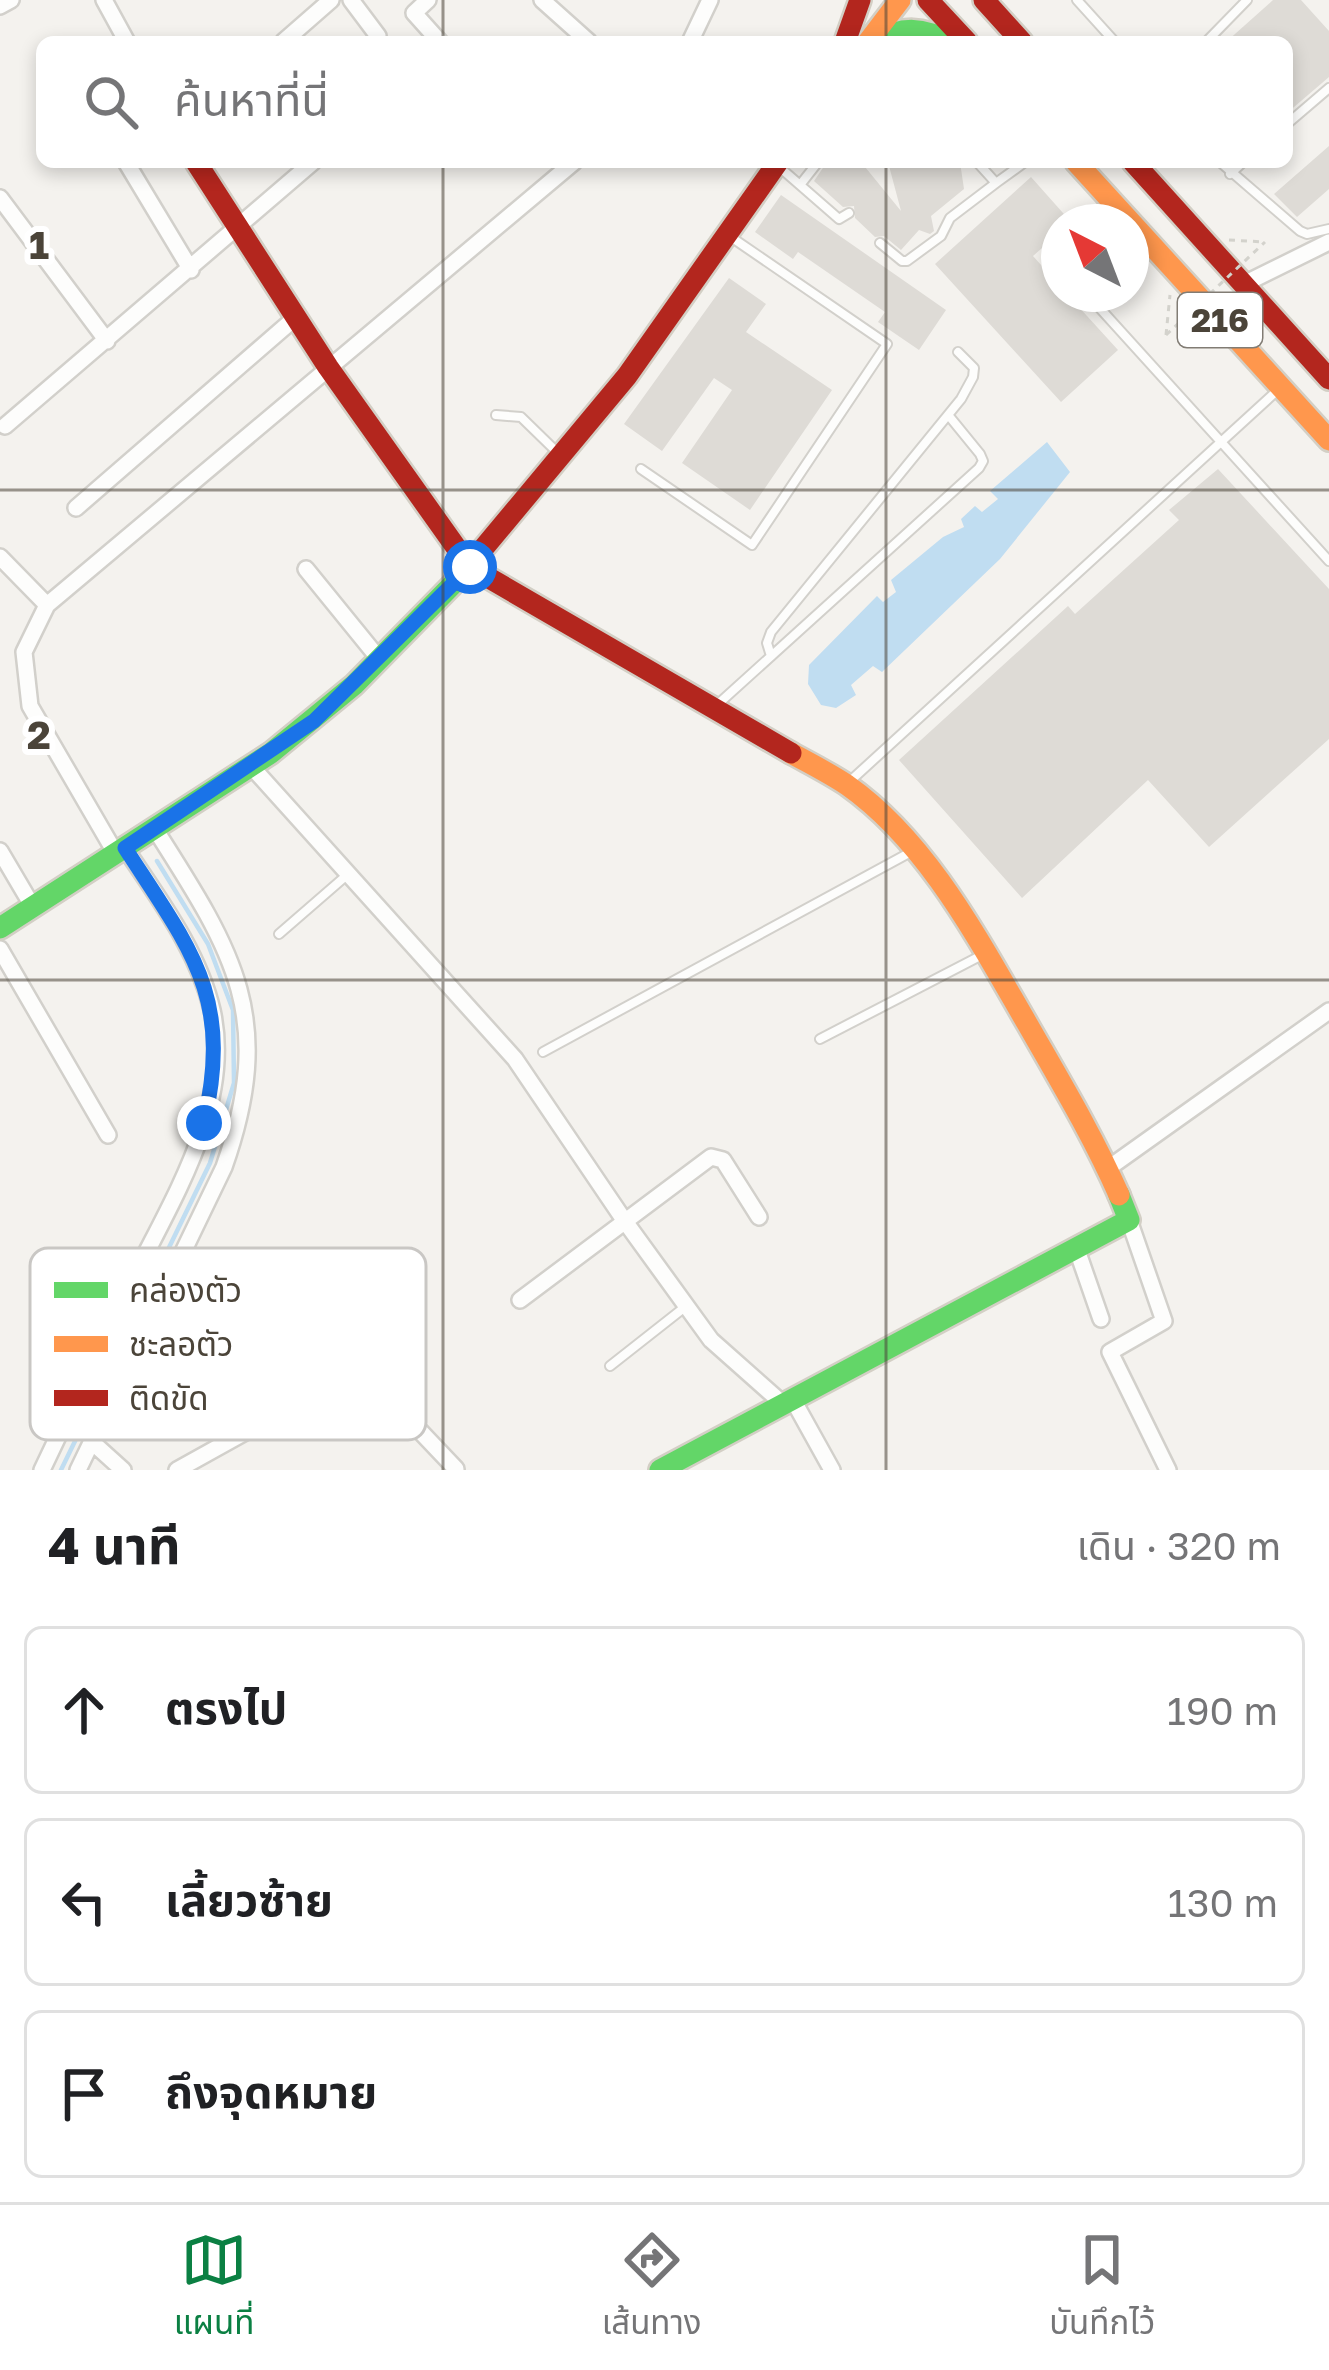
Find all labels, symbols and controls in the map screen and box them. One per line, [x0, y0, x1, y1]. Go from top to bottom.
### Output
search box [36, 36, 1293, 168]
icon: search [78, 69, 144, 135]
text: ค้นหาที่นี่ [174, 72, 329, 126]
north arrow [1041, 204, 1149, 312]
text: 1 [29, 221, 49, 268]
road number: 216 [1178, 293, 1262, 347]
route start [443, 540, 497, 594]
text: 2 [27, 711, 51, 758]
route end [177, 1096, 231, 1150]
legend [30, 1248, 426, 1440]
text: คล่องตัว [129, 1270, 242, 1309]
text: ชะลอตัว [129, 1324, 233, 1363]
text: ติดขัด [129, 1378, 209, 1417]
text: 4 นาที [48, 1514, 181, 1575]
text: เดิน · 320 m [1077, 1522, 1281, 1569]
icon: ahead [51, 1677, 117, 1743]
text: ตรงไป [165, 1680, 287, 1734]
text: 190 m [1167, 1687, 1278, 1734]
icon: left [51, 1869, 117, 1935]
text: เลี้ยวซ้าย [165, 1872, 333, 1926]
text: 130 m [1168, 1879, 1278, 1926]
icon: arrive [51, 2061, 117, 2127]
text: ถึงจุดหมาย [165, 2064, 377, 2118]
tab: แผนที่ [174, 2227, 254, 2349]
tab: เส้นทาง [602, 2227, 702, 2349]
tab: บันทึกไว้ [1049, 2227, 1155, 2349]

